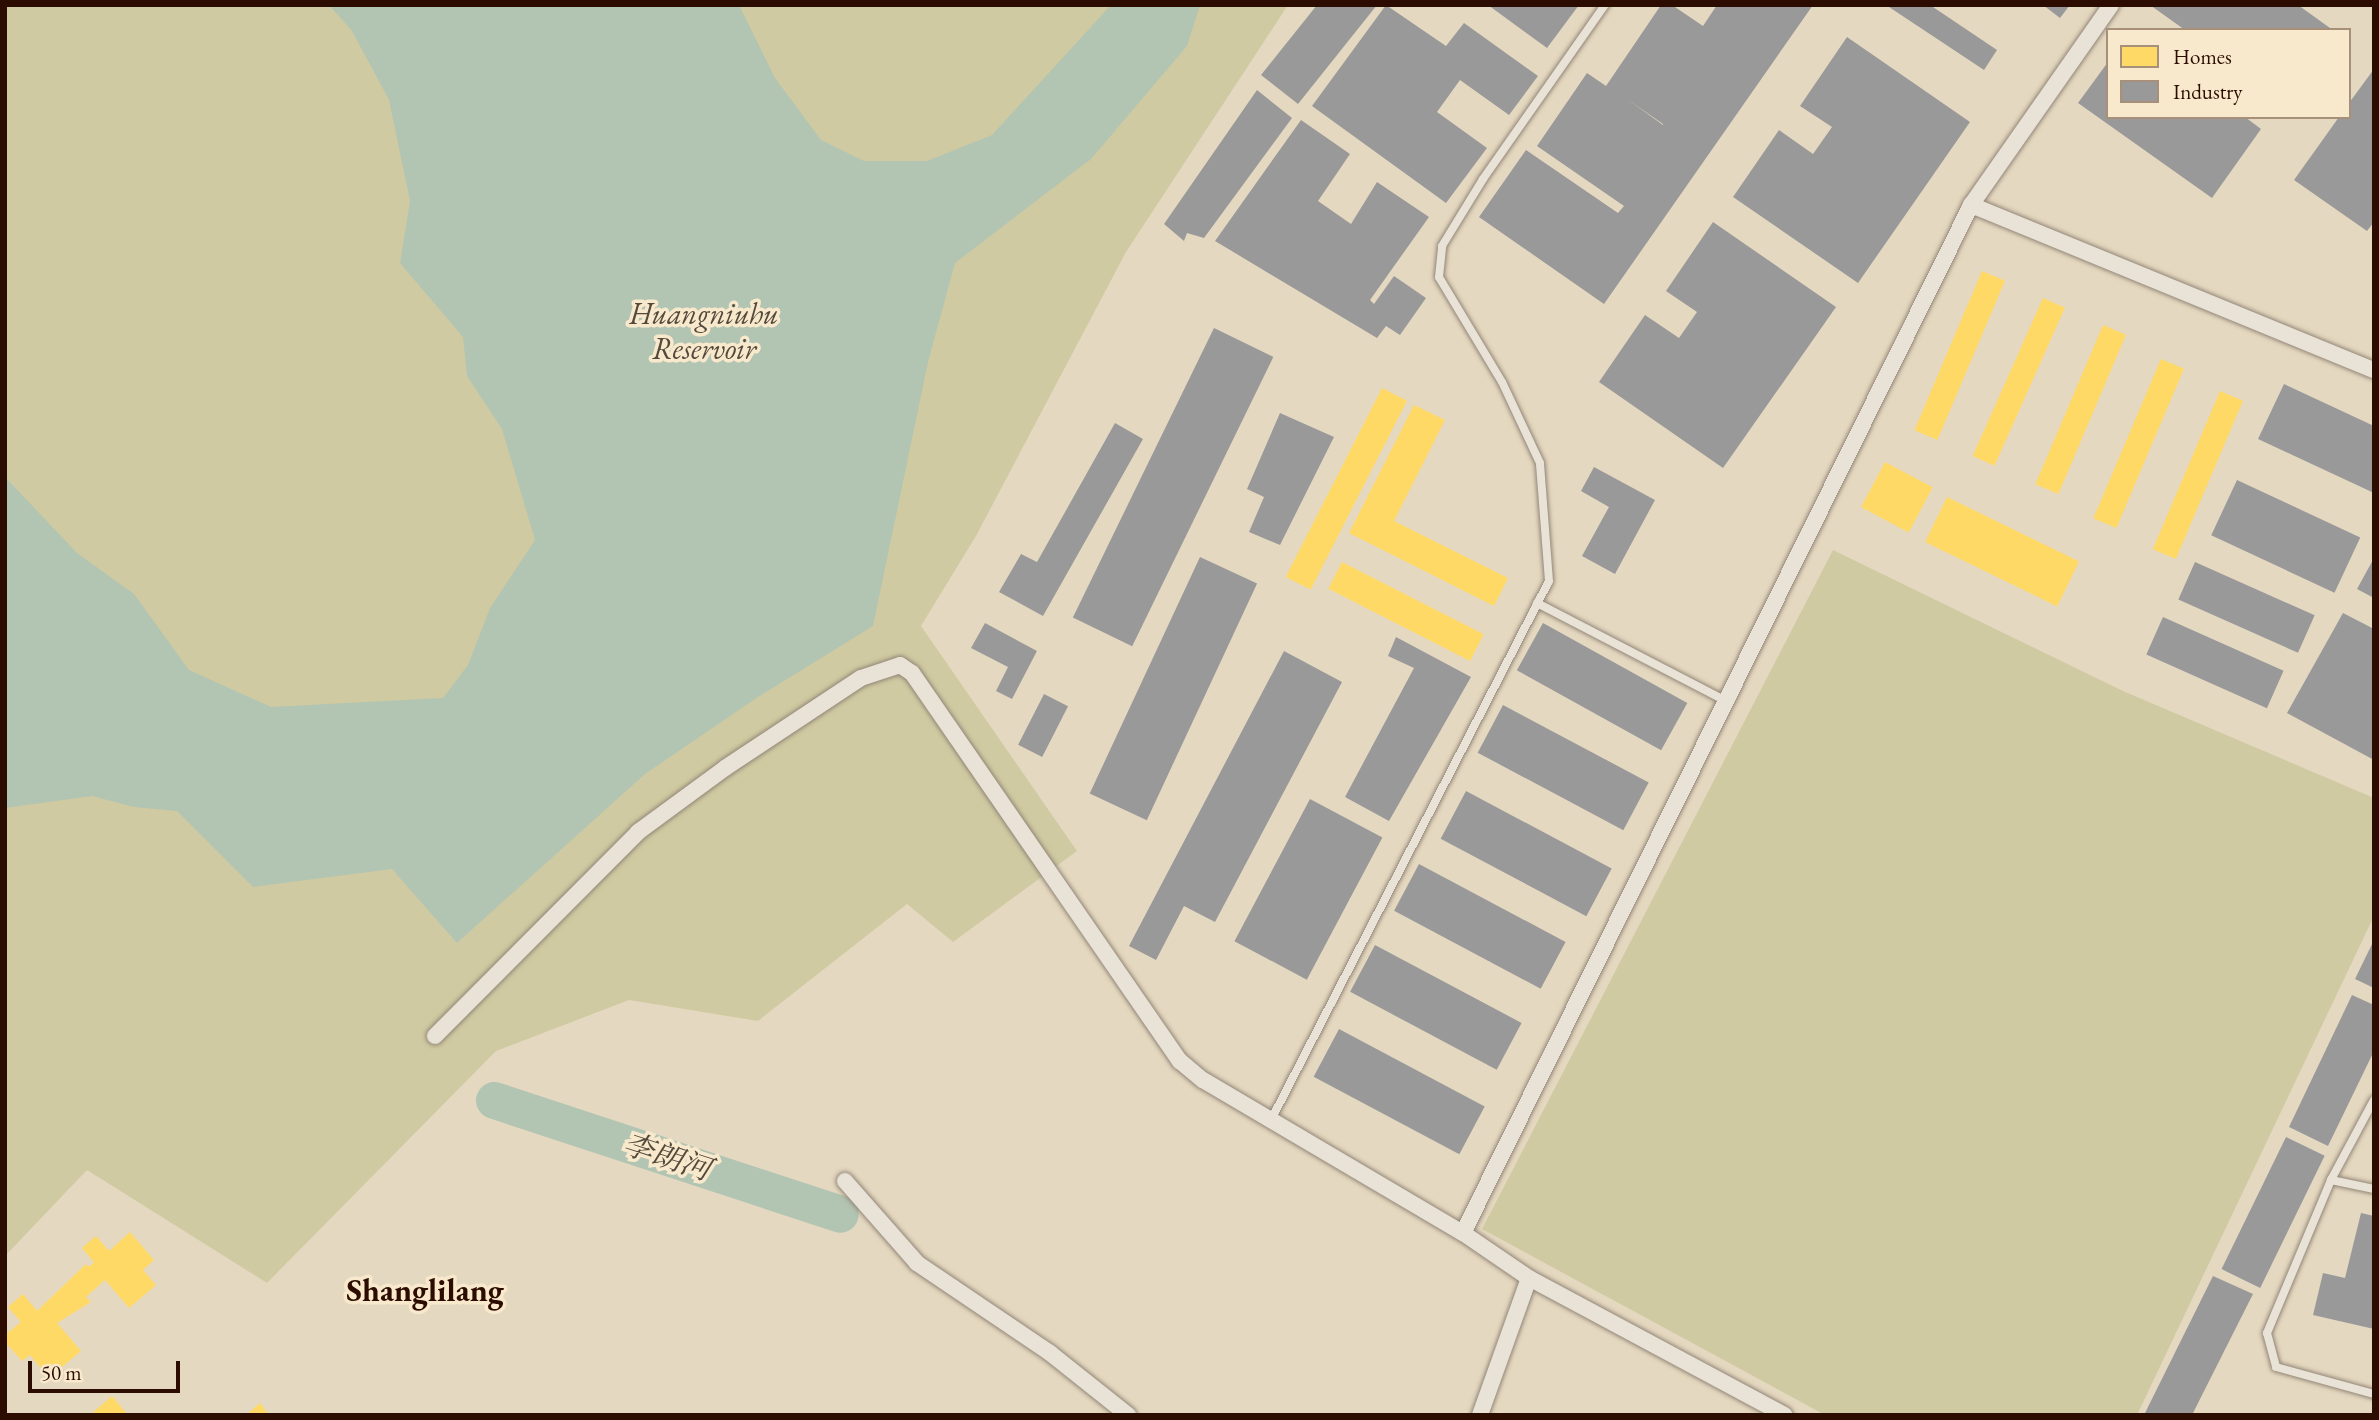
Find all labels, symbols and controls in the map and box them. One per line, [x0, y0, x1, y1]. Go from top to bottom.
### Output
legend [2106, 28, 2351, 119]
text: Homes [2173, 43, 2232, 70]
text: Industry [2173, 78, 2243, 105]
water label: Huangniuhu Reservoir [629, 296, 779, 366]
water label: 李朗河 [619, 1126, 715, 1188]
district label: Shanglilang [346, 1271, 504, 1309]
scale bar [32, 1346, 184, 1390]
text: 50 m [41, 1359, 82, 1386]

